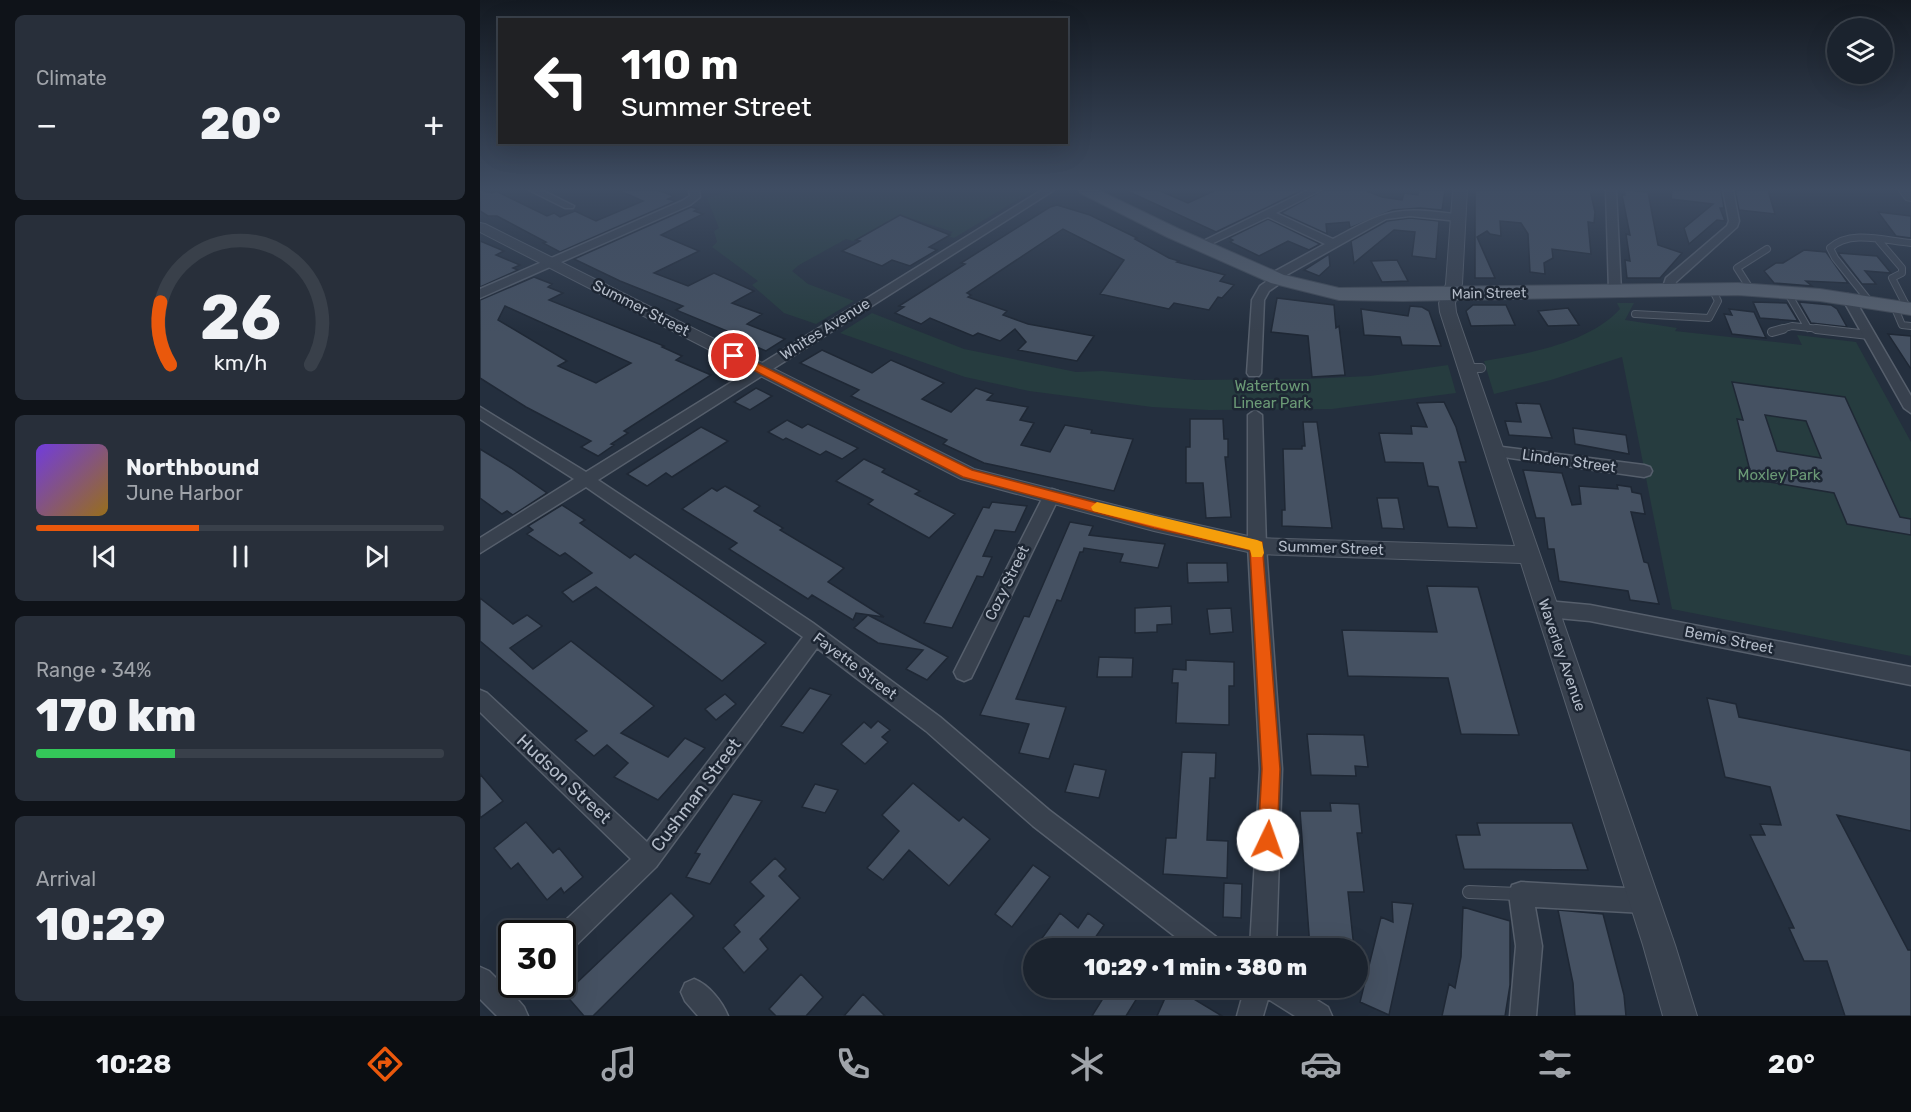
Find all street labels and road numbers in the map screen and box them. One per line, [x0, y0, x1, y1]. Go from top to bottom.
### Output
street label: Summer Street [590, 276, 692, 340]
street label: Main Street [1452, 284, 1527, 303]
street label: Whites Avenue [777, 294, 873, 364]
street label: Linden Street [1521, 446, 1617, 477]
street label: Summer Street [1278, 537, 1384, 559]
street label: Cozy Street [981, 543, 1033, 623]
street label: Waverley Avenue [1534, 597, 1590, 713]
street label: Bemis Street [1683, 623, 1775, 657]
street label: Fayette Street [810, 629, 900, 703]
street label: Hudson Street [512, 730, 616, 828]
street label: Cushman Street [646, 734, 746, 856]

